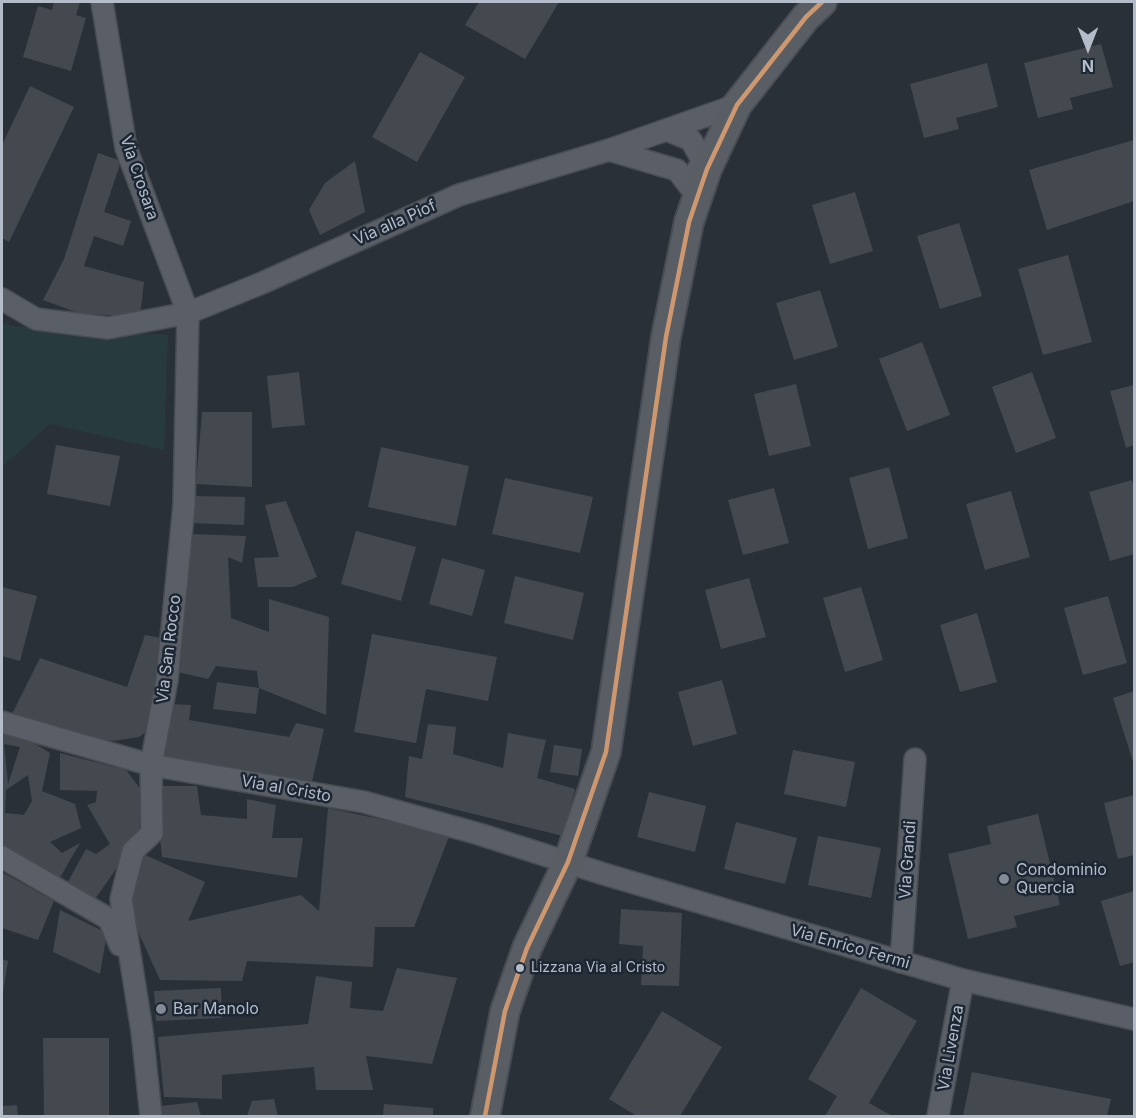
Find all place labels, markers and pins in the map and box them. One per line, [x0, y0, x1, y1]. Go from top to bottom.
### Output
place label: Condominio Quercia [1016, 860, 1107, 898]
marker: Condominio Quercia [997, 872, 1011, 886]
place label: Lizzana Via al Cristo [531, 960, 665, 976]
marker: Lizzana Via al Cristo [514, 962, 526, 974]
place label: Bar Manolo [173, 999, 259, 1019]
marker: Bar Manolo [154, 1002, 168, 1016]

